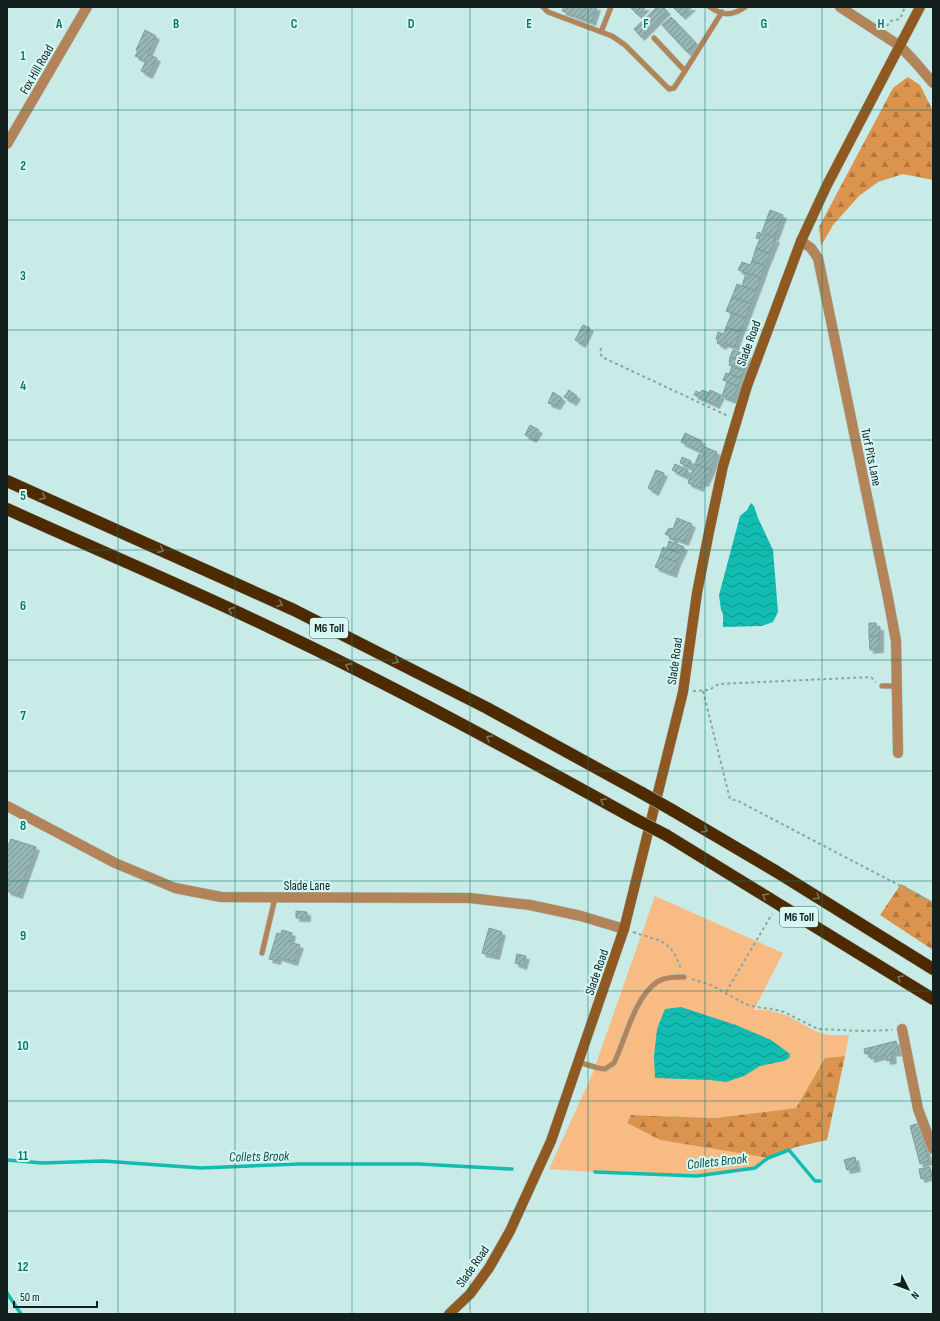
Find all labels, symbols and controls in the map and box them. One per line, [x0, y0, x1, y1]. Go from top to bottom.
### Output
text: A [55, 16, 63, 32]
text: B [173, 16, 179, 32]
text: C [291, 16, 298, 32]
text: D [408, 16, 415, 32]
text: E [526, 16, 532, 32]
text: F [643, 16, 649, 32]
text: G [761, 16, 768, 32]
text: H [878, 16, 885, 32]
street label: Fox Hill Road [16, 42, 57, 97]
text: 1 [20, 48, 26, 64]
text: 2 [20, 158, 26, 174]
text: 3 [20, 268, 26, 284]
street label: Slade Road [733, 318, 765, 368]
text: 4 [20, 378, 26, 394]
street label: Turf Pits Lane [857, 427, 885, 488]
text: 5 [20, 488, 26, 504]
one-way arrow [38, 492, 46, 500]
one-way arrow [158, 546, 165, 554]
text: 6 [20, 598, 26, 614]
one-way arrow [276, 599, 283, 607]
one-way arrow [228, 607, 236, 615]
road number: M6 Toll [310, 618, 348, 638]
street label: Slade Road [664, 637, 686, 686]
one-way arrow [392, 656, 400, 664]
one-way arrow [345, 663, 353, 671]
text: 7 [20, 708, 26, 724]
one-way arrow [486, 735, 493, 742]
one-way arrow [600, 798, 607, 805]
text: 8 [20, 818, 26, 834]
one-way arrow [701, 825, 708, 832]
street label: Slade Lane [284, 878, 330, 894]
one-way arrow [813, 892, 820, 899]
one-way arrow [762, 893, 769, 901]
road number: M6 Toll [780, 907, 818, 927]
text: 9 [20, 928, 26, 944]
street label: Slade Road [582, 947, 612, 997]
one-way arrow [897, 975, 904, 982]
text: 10 [17, 1038, 29, 1054]
water label: Collets Brook [229, 1147, 290, 1166]
text: 11 [18, 1148, 28, 1164]
water label: Collets Brook [686, 1150, 749, 1173]
street label: Slade Road [453, 1243, 493, 1291]
text: 12 [18, 1259, 29, 1275]
north arrow [888, 1269, 928, 1309]
scale bar [14, 1283, 97, 1309]
text: N [908, 1289, 922, 1302]
text: 50 m [20, 1290, 40, 1305]

